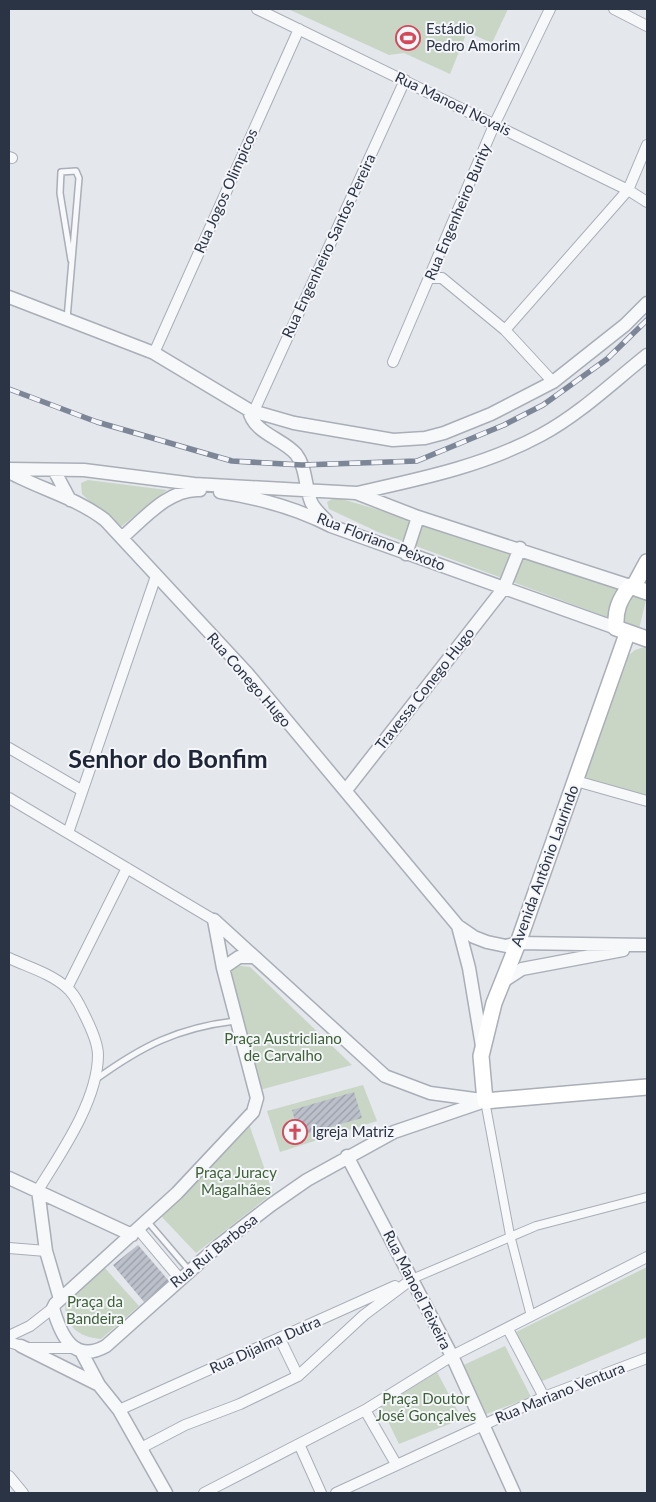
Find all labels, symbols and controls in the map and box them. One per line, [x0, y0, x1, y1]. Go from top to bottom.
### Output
place label: Estádio Pedro Amorim [426, 19, 520, 54]
sports icon: Estádio Pedro Amorim [395, 25, 421, 51]
street label: Rua Manoel Novais [393, 67, 514, 139]
street label: Rua Jogos Olimpicos [189, 125, 261, 256]
street label: Rua Engenheiro Burity [420, 140, 494, 283]
street label: Rua Engenheiro Santos Pereira [277, 151, 379, 340]
street label: Rua Floriano Peixoto [315, 508, 448, 574]
street label: Travessa Conego Hugo [371, 624, 478, 753]
street label: Rua Conego Hugo [204, 628, 296, 730]
district label: Senhor do Bonfim [68, 743, 268, 773]
street label: Avenida Antônio Laurindo [506, 782, 582, 949]
park label: Praça Austricliano de Carvalho [224, 1029, 342, 1064]
church icon: Igreja Matriz [282, 1119, 308, 1145]
place label: Igreja Matriz [312, 1122, 394, 1140]
park label: Praça Juracy Magalhães [195, 1163, 277, 1198]
street label: Rua Rui Barbosa [166, 1210, 261, 1291]
street label: Rua Manoel Teixeira [380, 1227, 456, 1352]
park label: Praça da Bandeira [66, 1292, 124, 1327]
street label: Rua Dijalma Dutra [206, 1312, 323, 1377]
street label: Rua Mariano Ventura [492, 1358, 627, 1426]
park label: Praça Doutor José Gonçalves [376, 1389, 476, 1424]

